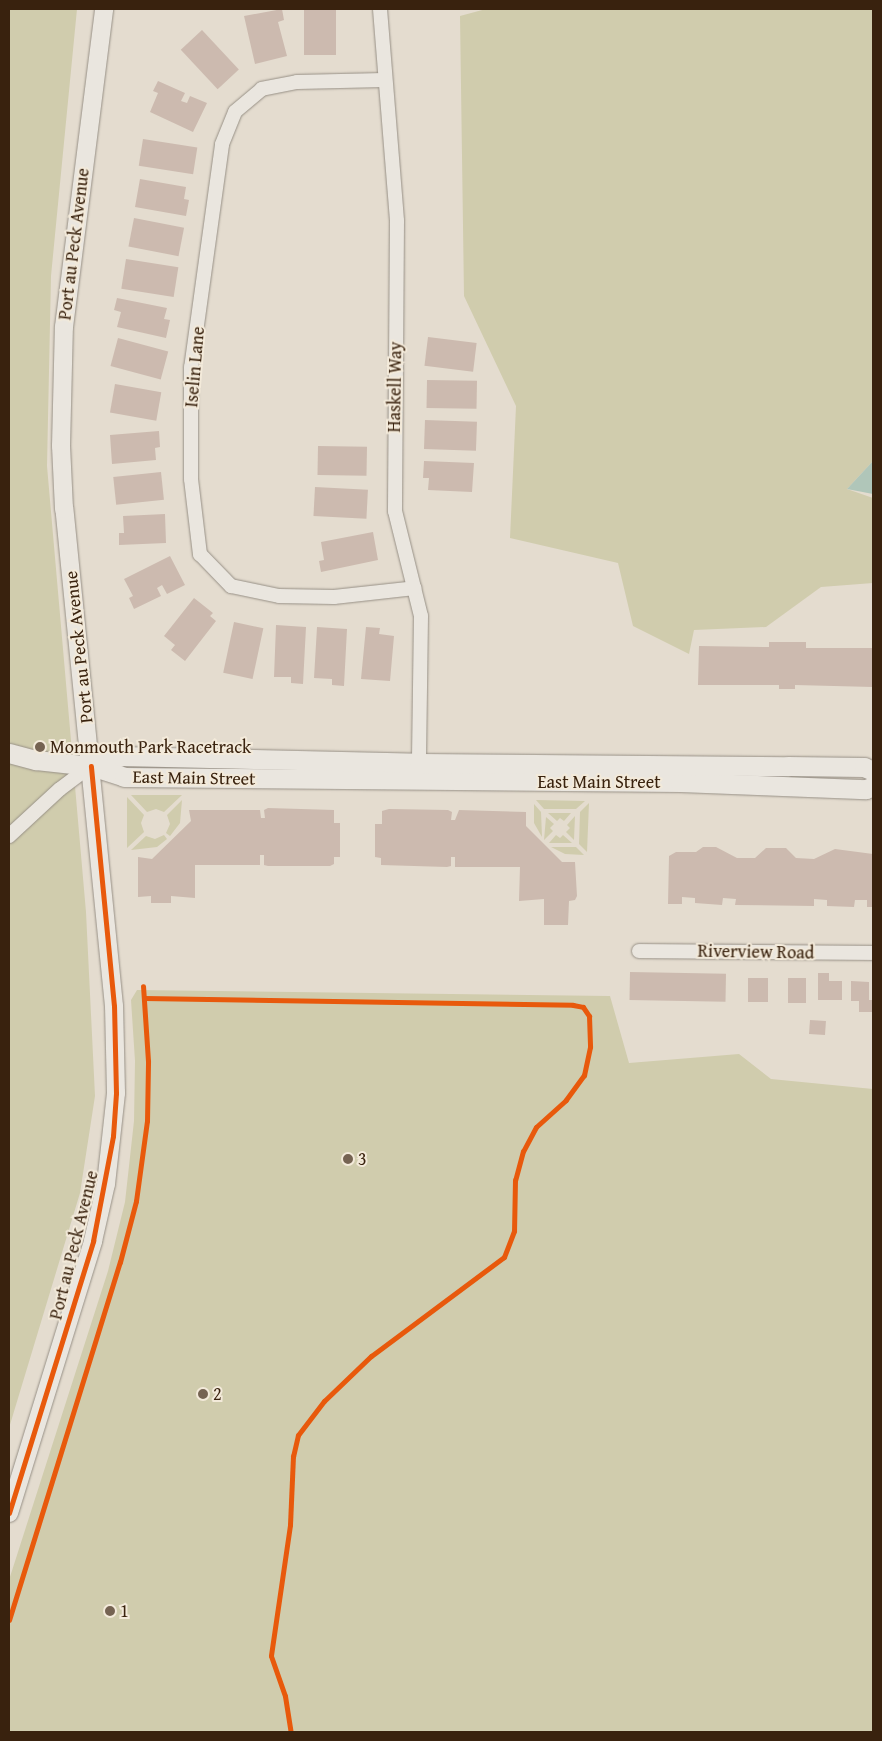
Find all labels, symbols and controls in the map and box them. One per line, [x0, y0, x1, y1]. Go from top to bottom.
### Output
street label: Port au Peck Avenue [54, 167, 94, 321]
street label: Iselin Lane [181, 326, 209, 408]
street label: Haskell Way [383, 341, 407, 433]
street label: Port au Peck Avenue [60, 570, 98, 724]
place label: Monmouth Park Racetrack [50, 736, 251, 758]
marker: Monmouth Park Racetrack [34, 741, 46, 753]
street label: East Main Street [132, 766, 256, 790]
street label: East Main Street [537, 771, 661, 793]
street label: Riverview Road [697, 940, 815, 964]
place label: 3 [358, 1148, 367, 1170]
marker: 3 [342, 1153, 354, 1165]
street label: Port au Peck Avenue [45, 1168, 103, 1322]
place label: 2 [213, 1383, 222, 1405]
marker: 2 [197, 1388, 209, 1400]
place label: 1 [120, 1600, 129, 1622]
marker: 1 [104, 1605, 116, 1617]

